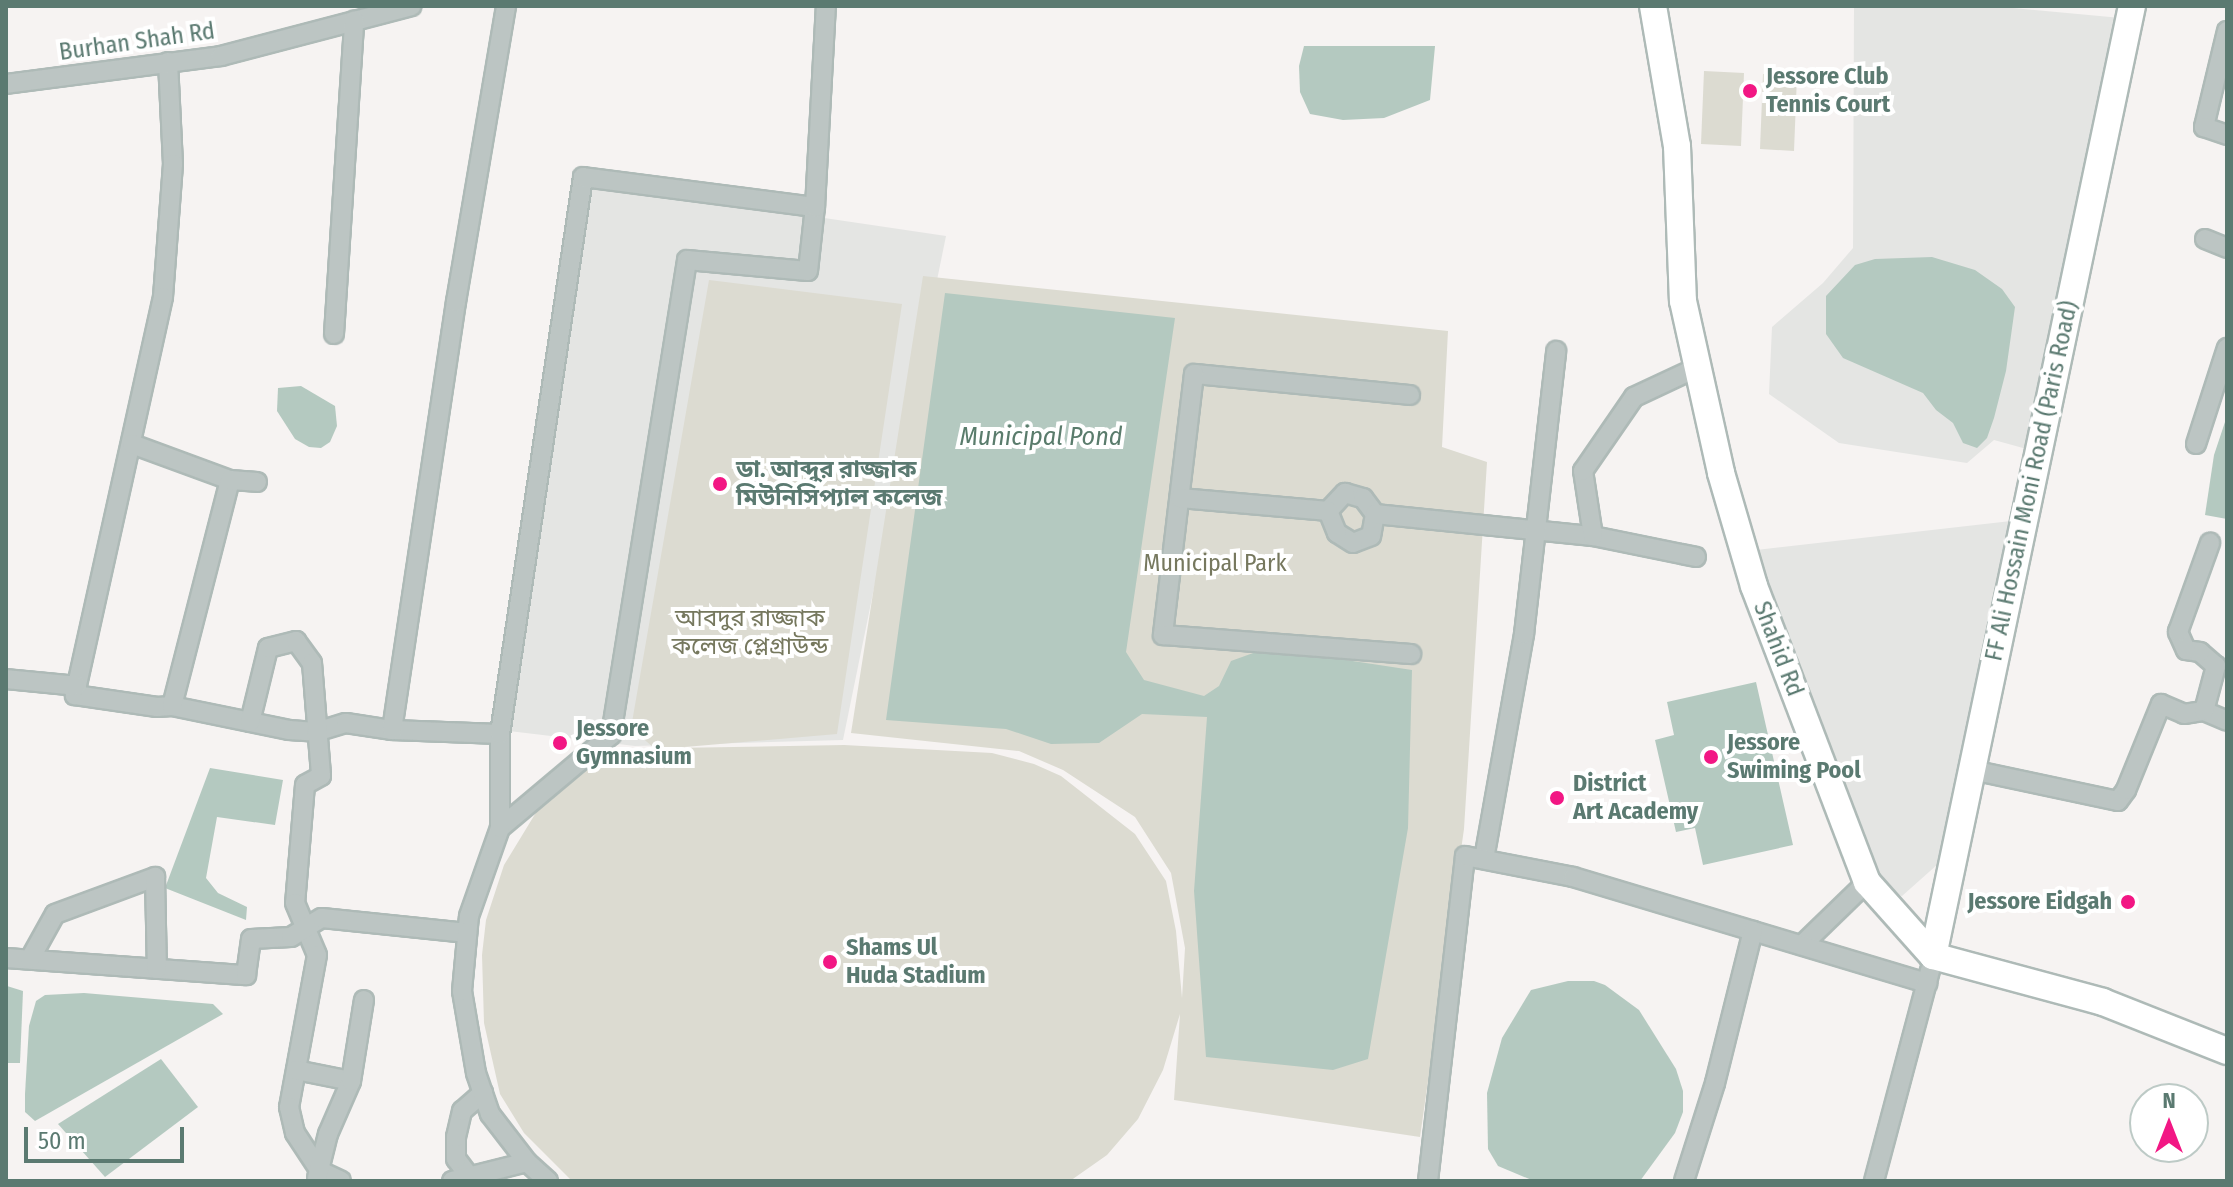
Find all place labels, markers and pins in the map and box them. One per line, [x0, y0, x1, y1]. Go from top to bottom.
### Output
place label: Jessore Club Tennis Court [1766, 63, 1890, 119]
marker: Jessore Club Tennis Court [1741, 82, 1759, 100]
place label: ডা. আব্দুর রাজ্জাক মিউনিসিপ্যাল কলেজ [736, 456, 942, 512]
marker: ডা. আব্দুর রাজ্জাক মিউনিসিপ্যাল কলেজ [711, 475, 729, 493]
place label: Jessore Gymnasium [576, 715, 692, 771]
place label: Jessore Swiming Pool [1727, 729, 1861, 785]
marker: Jessore Gymnasium [551, 734, 569, 752]
marker: Jessore Swiming Pool [1702, 748, 1720, 766]
place label: District Art Academy [1573, 770, 1698, 826]
marker: District Art Academy [1548, 789, 1566, 807]
place label: Jessore Eidgah [1967, 888, 2112, 916]
marker: Jessore Eidgah [2119, 893, 2137, 911]
place label: Shams Ul Huda Stadium [846, 934, 986, 990]
marker: Shams Ul Huda Stadium [821, 953, 839, 971]

